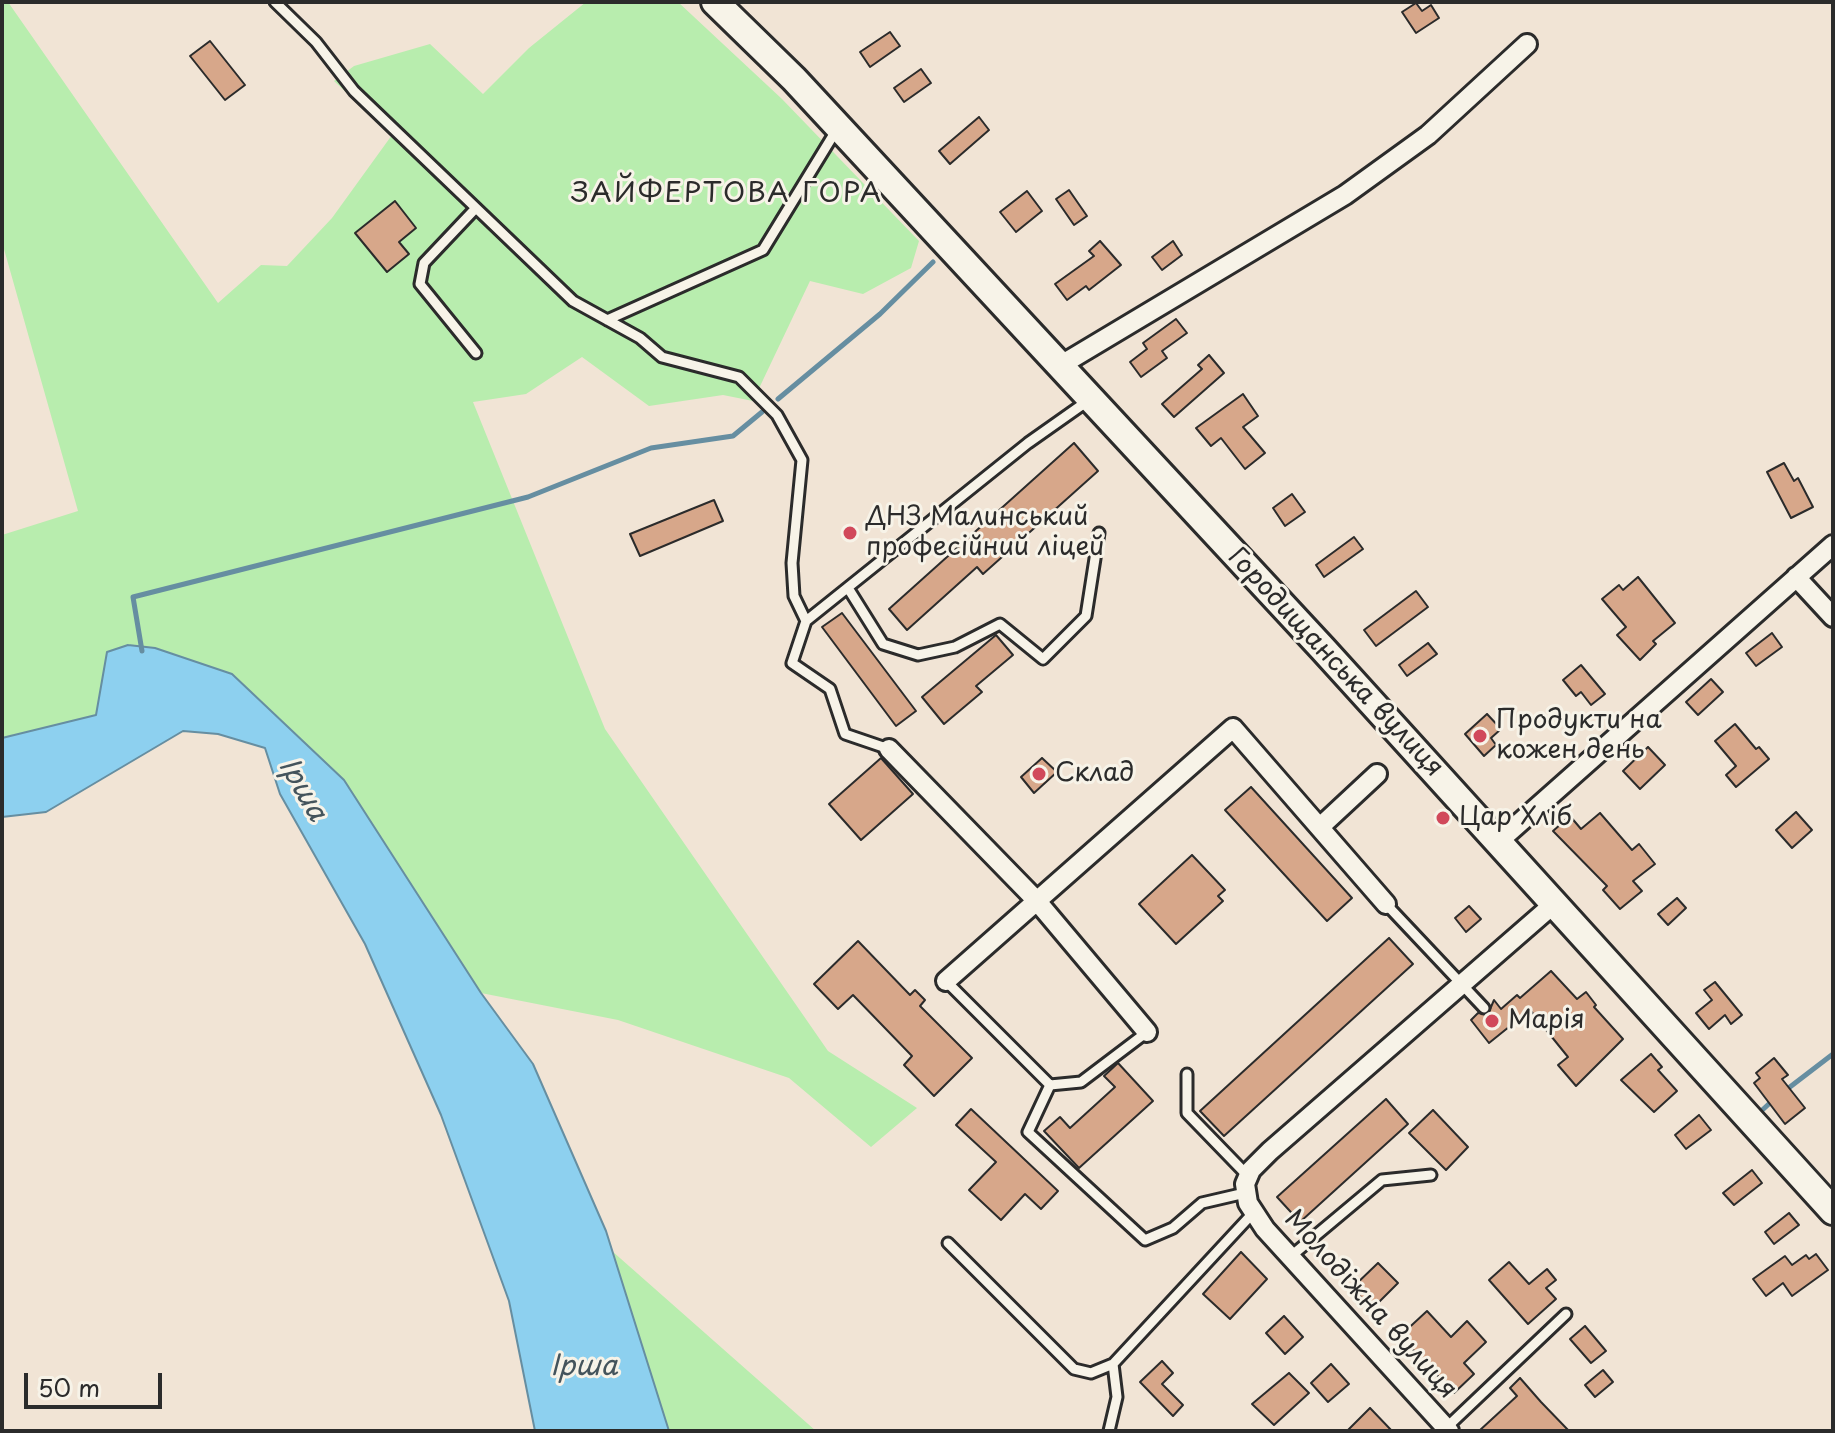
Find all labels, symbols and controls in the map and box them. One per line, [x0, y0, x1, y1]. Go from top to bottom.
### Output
district label: ЗАЙФЕРТОВА ГОРА [572, 177, 882, 211]
place label: ДНЗ Малинський професійний ліцей [866, 502, 1105, 564]
marker: ДНЗ Малинський професійний ліцей [841, 524, 859, 542]
street label: Городищанська вулиця [1221, 542, 1449, 784]
place label: Продукти на кожен день [1496, 705, 1662, 766]
marker: Продукти на кожен день [1471, 727, 1489, 745]
water label: Ірша [271, 753, 333, 827]
place label: Склад [1055, 758, 1134, 790]
marker: Склад [1030, 765, 1048, 783]
place label: Цар Хліб [1459, 802, 1572, 834]
marker: Цар Хліб [1434, 809, 1452, 827]
place label: Марія [1508, 1005, 1585, 1037]
marker: Марія [1483, 1012, 1501, 1030]
street label: Молодіжна вулиця [1277, 1204, 1463, 1406]
water label: Ірша [550, 1350, 618, 1384]
scale bar [28, 1357, 166, 1407]
text: 50 m [38, 1369, 100, 1405]

